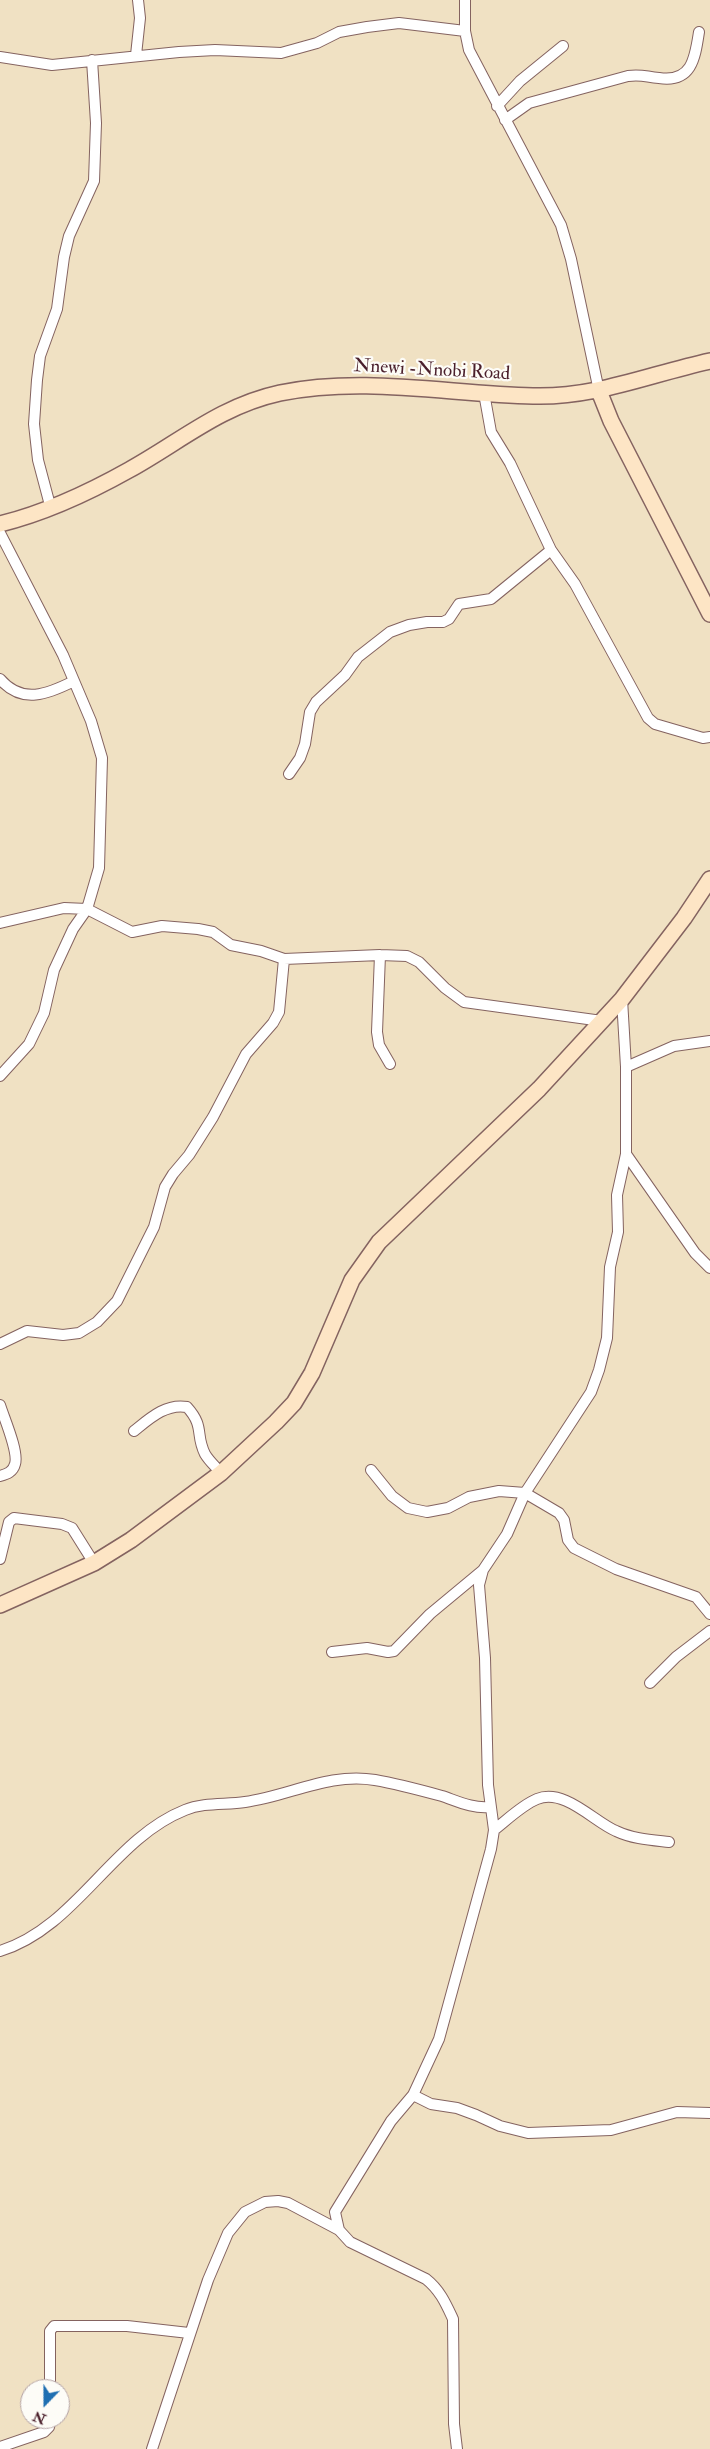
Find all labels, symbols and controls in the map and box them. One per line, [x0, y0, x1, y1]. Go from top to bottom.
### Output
street label: Nnewi -Nnobi Road [353, 356, 511, 386]
north arrow [20, 2379, 70, 2429]
text: N [31, 2407, 49, 2428]

